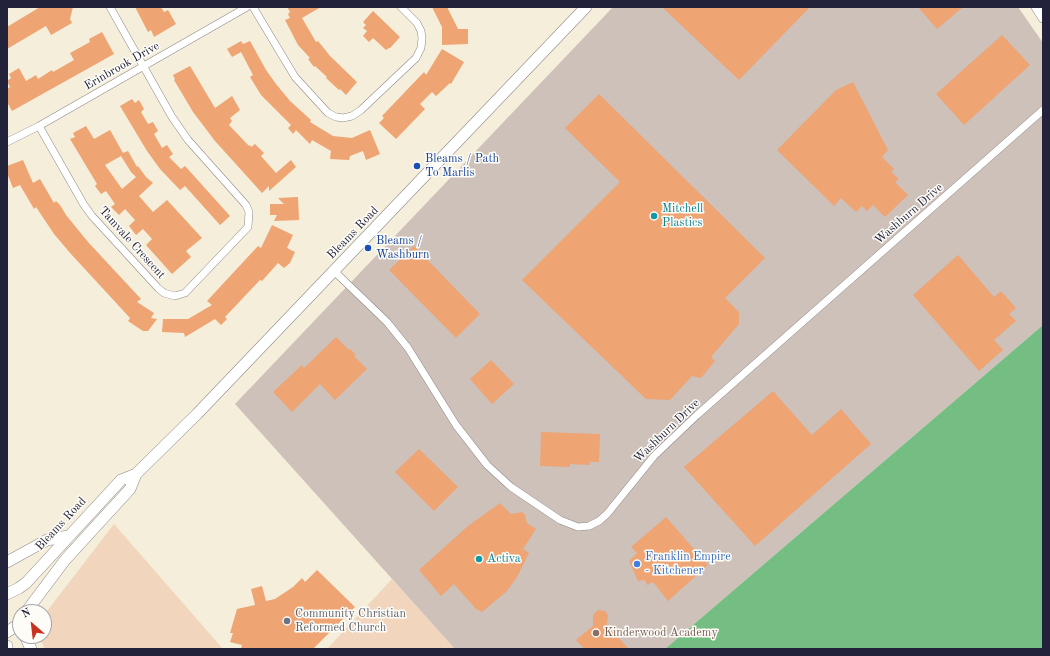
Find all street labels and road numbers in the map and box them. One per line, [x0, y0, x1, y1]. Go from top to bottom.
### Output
street label: Erinbrook Drive [82, 39, 162, 93]
street label: Washburn Drive [872, 180, 946, 248]
street label: Tamvale Crescent [96, 204, 168, 282]
street label: Bleams Road [324, 204, 382, 262]
street label: Washburn Drive [631, 396, 703, 466]
street label: Bleams Road [33, 494, 89, 554]

